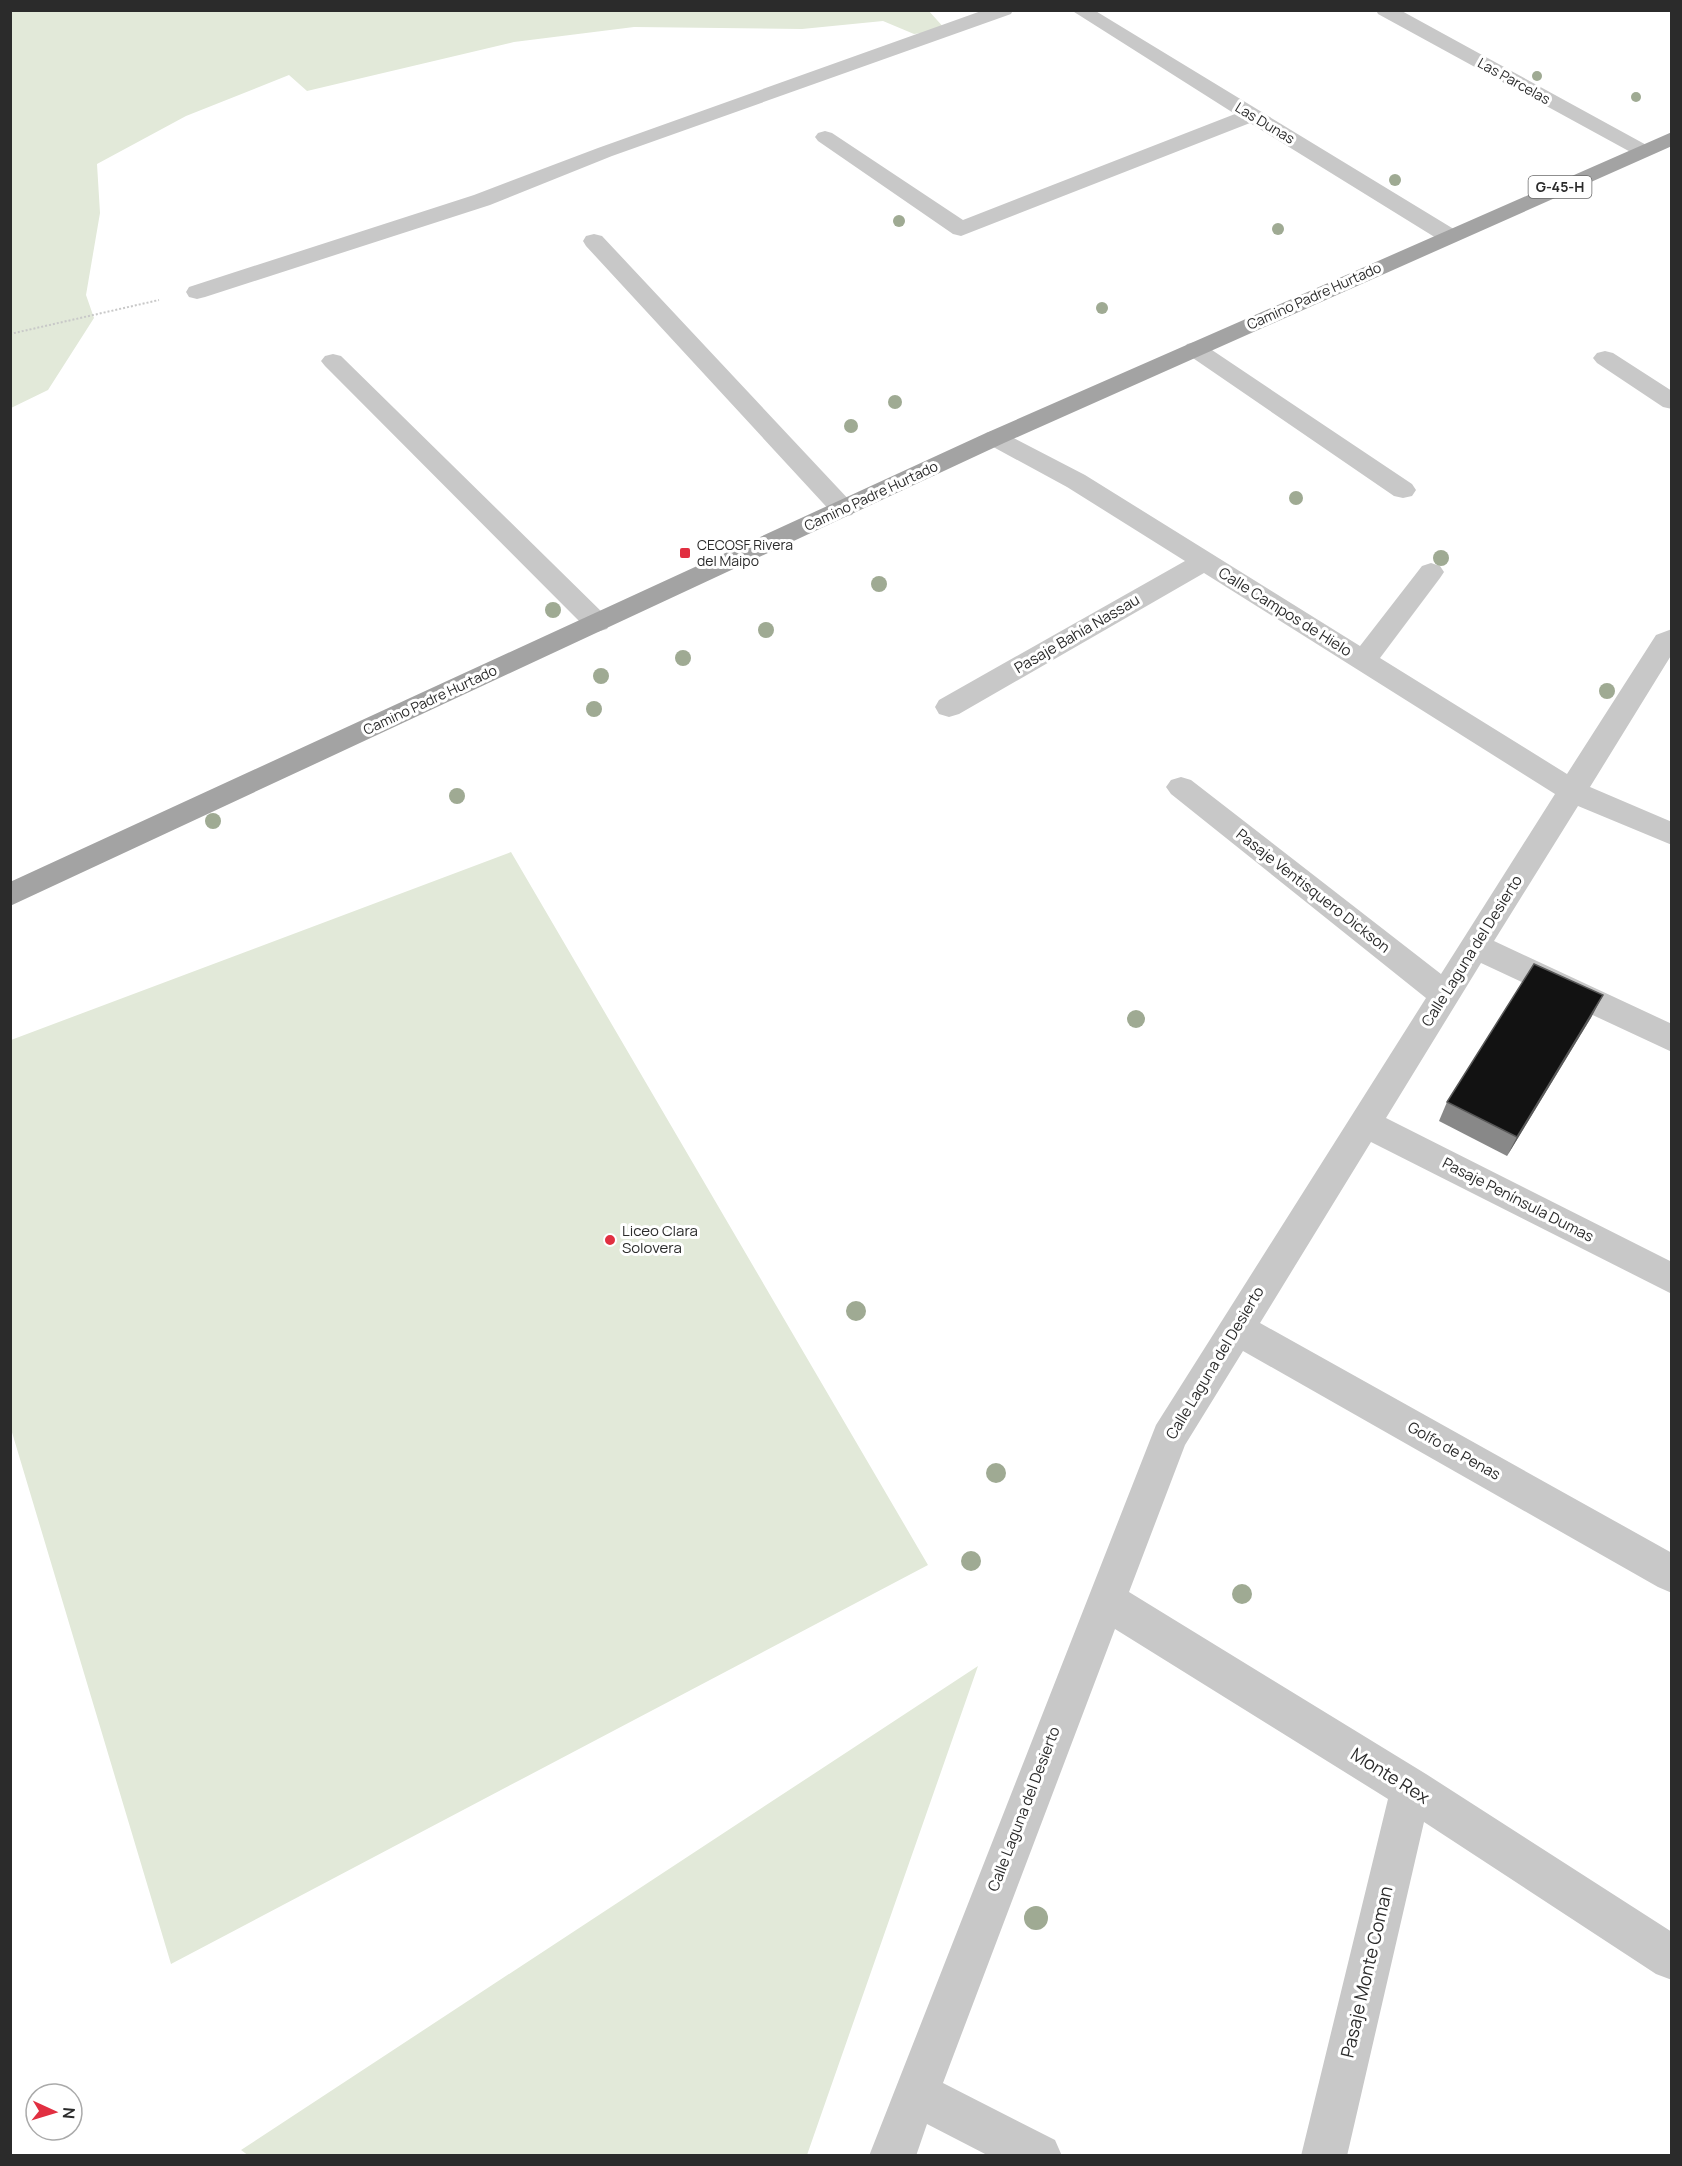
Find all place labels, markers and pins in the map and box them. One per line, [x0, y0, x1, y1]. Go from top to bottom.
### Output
place label: CECOSF Rivera del Maipo [697, 535, 793, 570]
marker: CECOSF Rivera del Maipo [678, 546, 692, 560]
place label: Liceo Clara Solovera [622, 1220, 698, 1258]
marker: Liceo Clara Solovera [603, 1233, 617, 1247]

